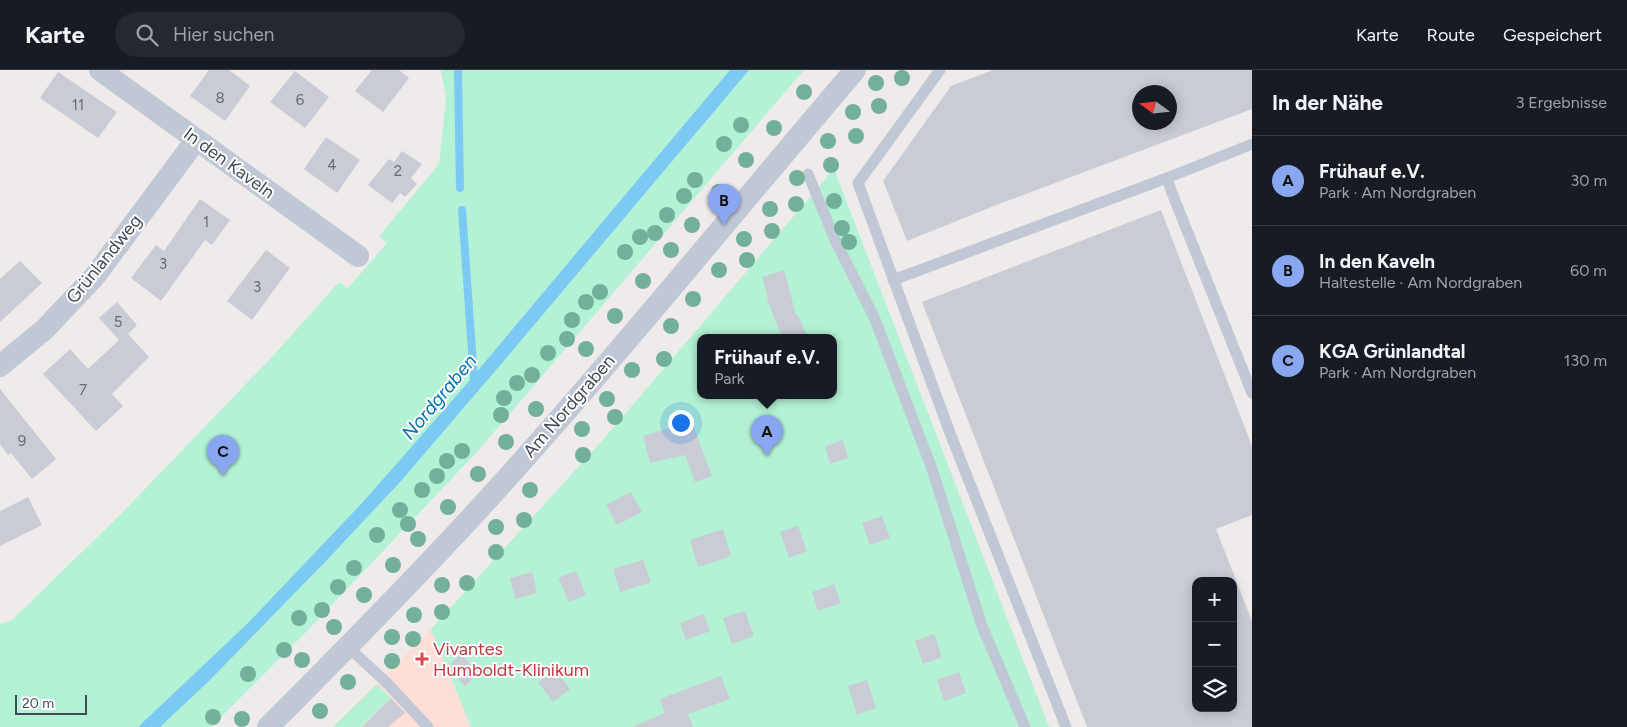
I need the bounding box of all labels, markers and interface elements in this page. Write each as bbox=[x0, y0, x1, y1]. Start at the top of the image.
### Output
search box bbox=[115, 12, 465, 57]
text: Karte bbox=[25, 20, 85, 49]
icon: search bbox=[133, 21, 161, 49]
text: Hier suchen bbox=[173, 23, 274, 46]
text: Karte bbox=[1356, 24, 1399, 46]
text: Route bbox=[1427, 24, 1475, 46]
text: Gespeichert bbox=[1503, 24, 1602, 46]
north arrow bbox=[1132, 85, 1177, 130]
house number: 8 bbox=[215, 89, 225, 107]
text: In der Nähe bbox=[1272, 90, 1383, 115]
house number: 6 bbox=[296, 91, 305, 109]
text: 3 Ergebnisse bbox=[1516, 93, 1607, 112]
house number: 11 bbox=[72, 96, 84, 114]
street label: In den Kaveln bbox=[179, 123, 279, 203]
house number: 4 bbox=[327, 156, 337, 174]
text: Frühauf e.V. bbox=[1319, 160, 1425, 183]
house number: 2 bbox=[394, 162, 402, 180]
text: A bbox=[1282, 171, 1294, 190]
text: 30 m bbox=[1570, 171, 1607, 190]
text: Park · Am Nordgraben bbox=[1319, 183, 1476, 202]
pin: B bbox=[708, 184, 740, 225]
street label: Grünlandweg bbox=[62, 210, 146, 308]
house number: 1 bbox=[203, 213, 209, 231]
text: In den Kaveln bbox=[1319, 250, 1435, 273]
house number: 3 bbox=[159, 255, 167, 273]
text: B bbox=[1283, 261, 1293, 280]
text: 60 m bbox=[1570, 261, 1607, 280]
text: Haltestelle · Am Nordgraben bbox=[1319, 273, 1522, 292]
house number: 3 bbox=[253, 278, 261, 296]
house number: 5 bbox=[114, 313, 122, 331]
popup bbox=[697, 334, 837, 399]
text: KGA Grünlandtal bbox=[1319, 340, 1465, 363]
text: Frühauf e.V. bbox=[714, 346, 820, 369]
water label: Nordgraben bbox=[397, 349, 482, 444]
street label: Am Nordgraben bbox=[518, 350, 620, 462]
text: C bbox=[1282, 351, 1294, 370]
text: 130 m bbox=[1564, 351, 1607, 370]
text: Park · Am Nordgraben bbox=[1319, 363, 1476, 382]
text: Park bbox=[714, 369, 745, 388]
house number: 7 bbox=[79, 381, 87, 399]
your location bbox=[668, 410, 694, 436]
pin: A bbox=[751, 415, 783, 456]
house number: 9 bbox=[18, 432, 26, 450]
pin: C bbox=[207, 435, 239, 476]
map controls bbox=[1192, 577, 1237, 712]
button: + bbox=[1192, 577, 1237, 622]
button: − bbox=[1192, 622, 1237, 667]
place label: Vivantes Humboldt-Klinikum bbox=[433, 638, 589, 681]
marker: Vivantes Humboldt-Klinikum bbox=[415, 652, 429, 666]
button: layers bbox=[1192, 667, 1237, 712]
scale bar bbox=[15, 692, 88, 715]
text: 20 m bbox=[22, 695, 54, 712]

